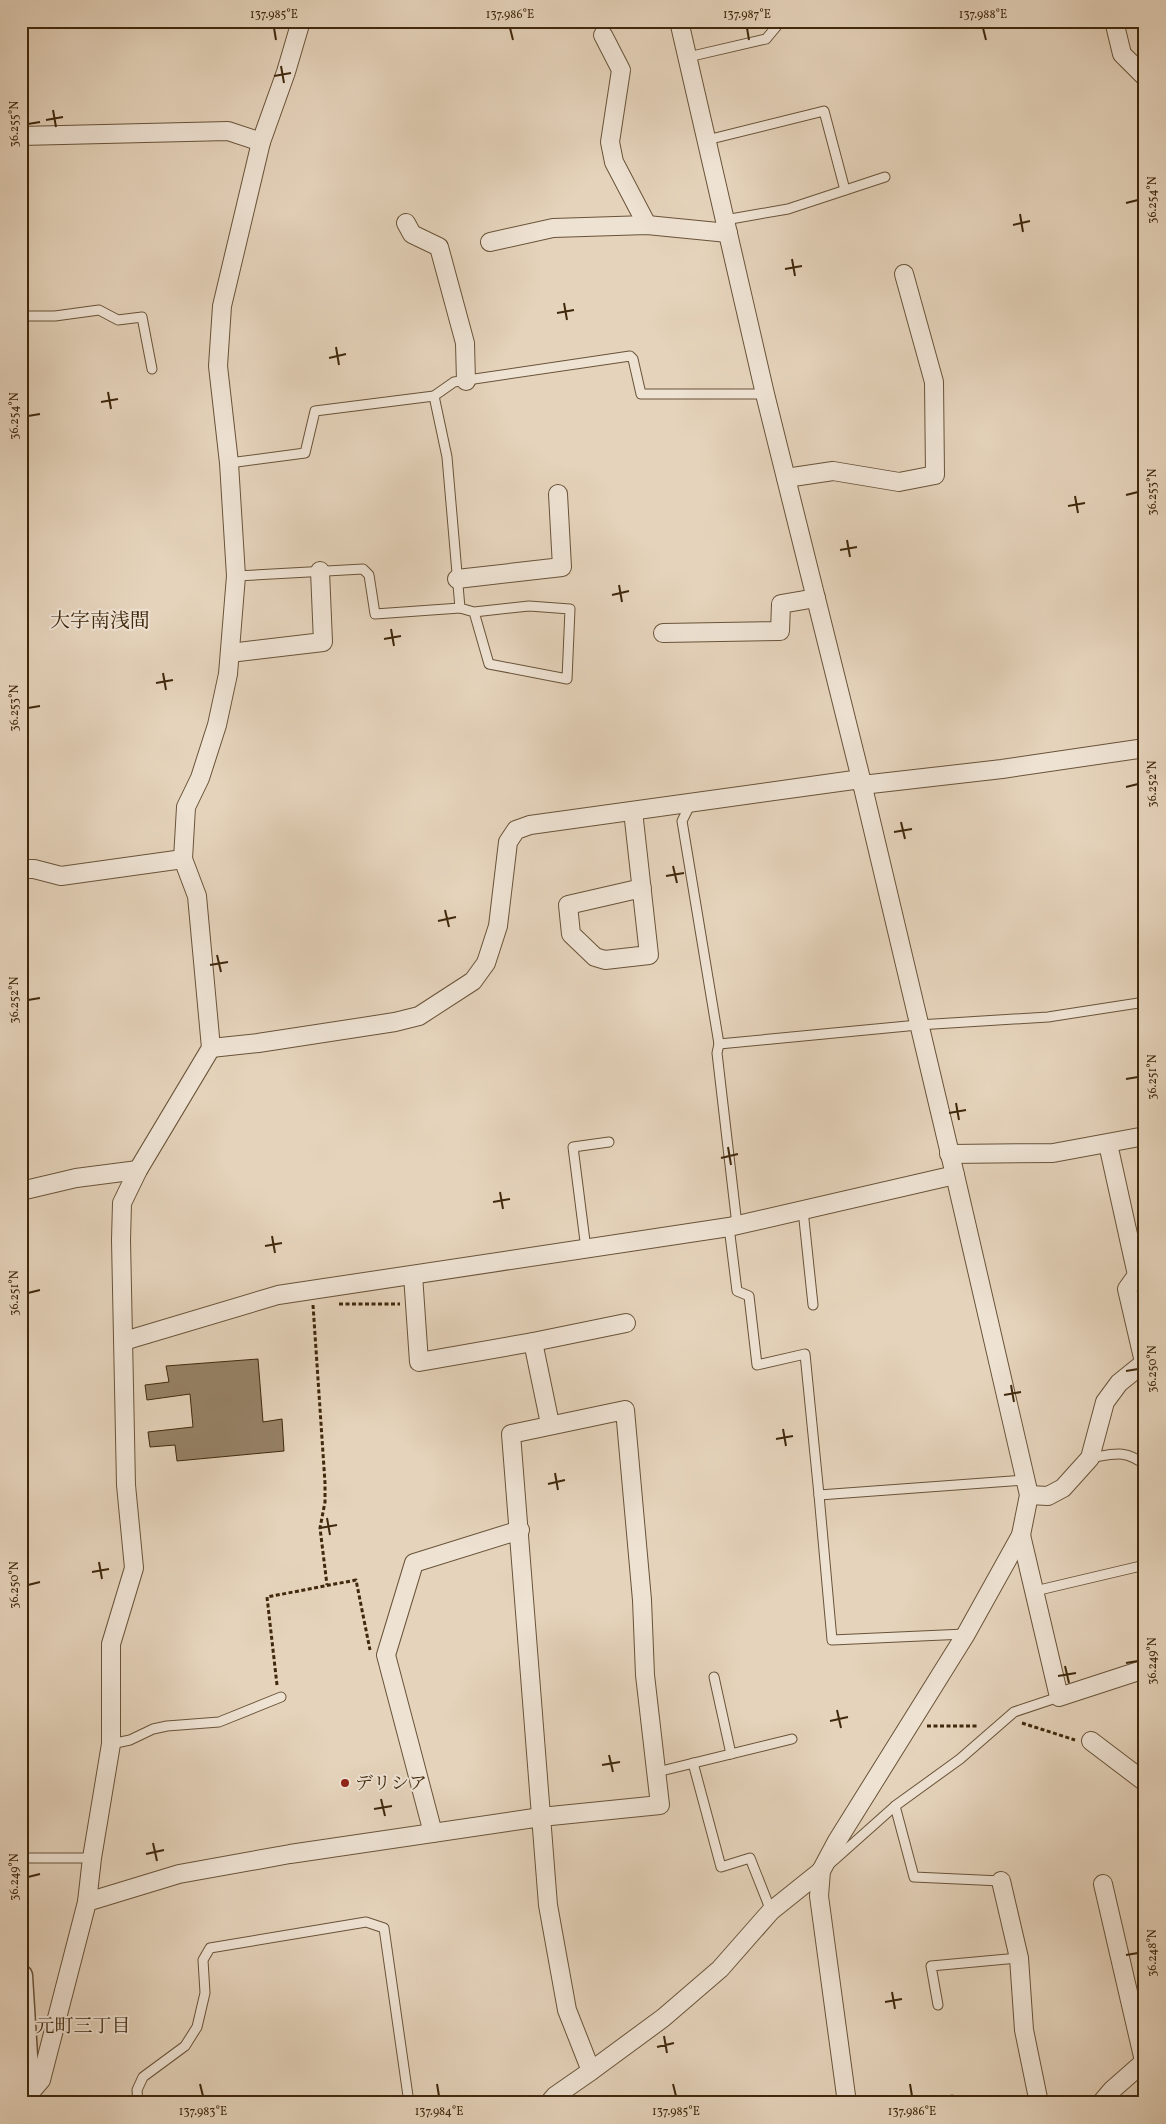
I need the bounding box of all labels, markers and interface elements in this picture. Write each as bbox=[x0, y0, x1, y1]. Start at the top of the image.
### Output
text: 137.985°E bbox=[250, 7, 298, 23]
text: 137.986°E bbox=[486, 7, 534, 23]
text: 137.987°E bbox=[723, 7, 771, 23]
text: 137.988°E bbox=[959, 7, 1007, 23]
text: 36.255°N bbox=[7, 101, 23, 147]
text: 36.254°N bbox=[1145, 176, 1161, 224]
text: 36.254°N bbox=[7, 392, 23, 440]
text: 36.253°N bbox=[1145, 468, 1161, 515]
district label: 大字南浅間 bbox=[50, 608, 150, 636]
text: 36.253°N bbox=[7, 684, 23, 731]
text: 36.252°N bbox=[1145, 760, 1161, 807]
text: 36.252°N bbox=[7, 976, 23, 1023]
text: 36.251°N bbox=[1145, 1054, 1161, 1100]
text: 36.251°N bbox=[7, 1270, 23, 1316]
text: 36.250°N bbox=[1145, 1345, 1161, 1393]
text: 36.250°N bbox=[7, 1561, 23, 1609]
text: 36.249°N bbox=[1145, 1637, 1161, 1685]
place label: デリシア bbox=[355, 1772, 427, 1797]
marker: デリシア bbox=[339, 1777, 351, 1789]
text: 36.249°N bbox=[7, 1853, 23, 1901]
text: 36.248°N bbox=[1145, 1929, 1161, 1977]
district label: 元町三丁目 bbox=[35, 2014, 131, 2040]
text: 137.983°E bbox=[179, 2104, 227, 2120]
text: 137.984°E bbox=[415, 2104, 463, 2120]
text: 137.985°E bbox=[652, 2104, 700, 2120]
text: 137.986°E bbox=[888, 2104, 936, 2120]

